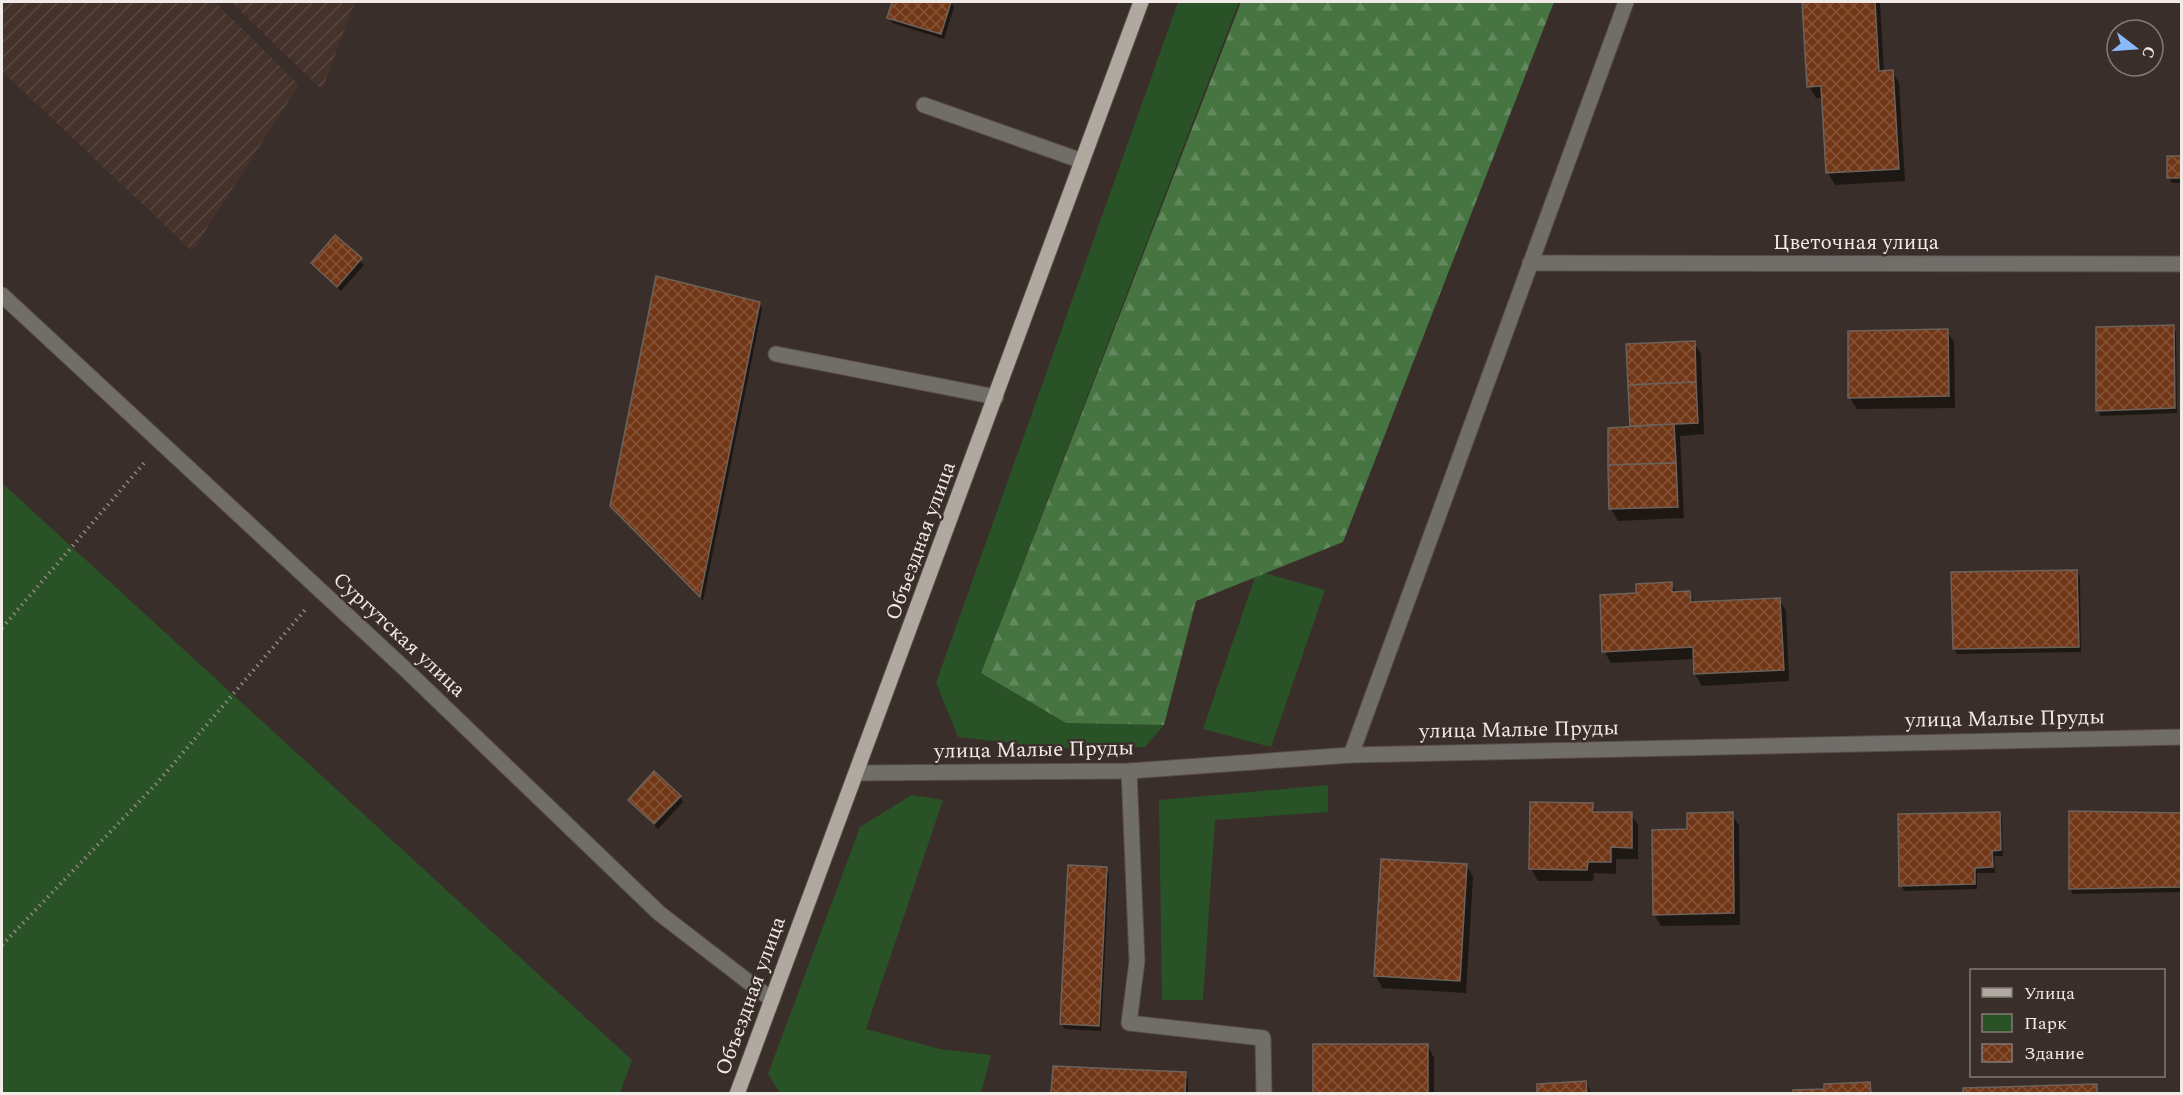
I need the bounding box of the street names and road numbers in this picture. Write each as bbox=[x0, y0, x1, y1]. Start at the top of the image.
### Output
street label: Цветочная улица bbox=[1773, 227, 1940, 259]
street label: Объездная улица bbox=[877, 456, 965, 625]
street label: Сургутская улица bbox=[325, 565, 473, 706]
street label: улица Малые Пруды bbox=[1904, 701, 2105, 737]
street label: улица Малые Пруды bbox=[1418, 712, 1619, 748]
street label: улица Малые Пруды bbox=[933, 732, 1134, 768]
street label: Объездная улица bbox=[707, 911, 795, 1080]

